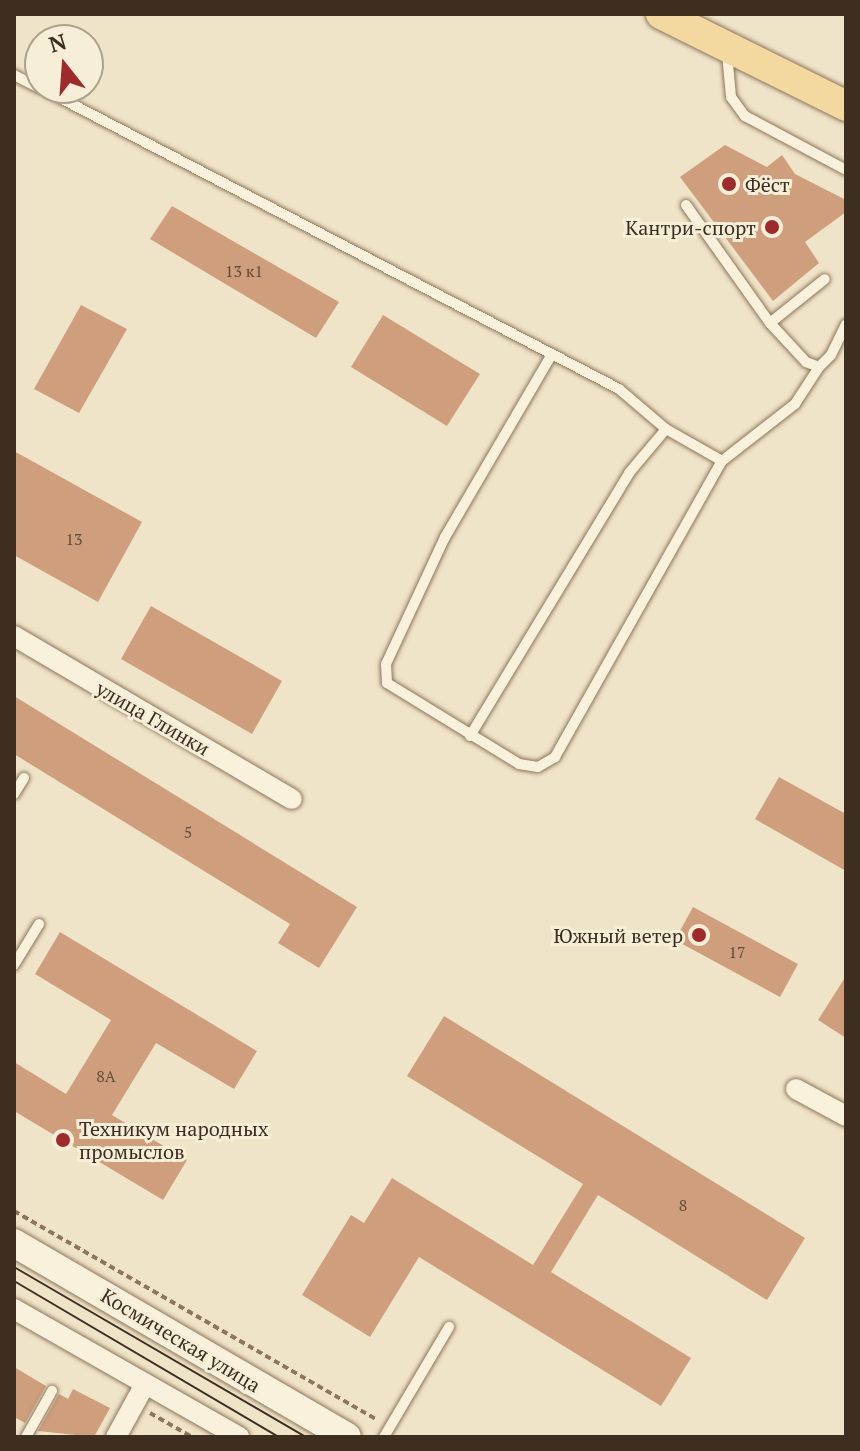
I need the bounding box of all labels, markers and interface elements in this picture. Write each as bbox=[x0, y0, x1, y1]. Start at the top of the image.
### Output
north arrow bbox=[24, 24, 104, 104]
text: N bbox=[45, 26, 70, 59]
place label: Фёст bbox=[745, 172, 790, 196]
marker: Фёст bbox=[720, 175, 738, 193]
place label: Кантри-спорт bbox=[625, 215, 756, 239]
marker: Кантри-спорт bbox=[763, 218, 781, 236]
house number: 13 к1 bbox=[225, 261, 263, 281]
house number: 13 bbox=[65, 529, 83, 549]
street label: улица Глинки bbox=[92, 676, 214, 760]
house number: 5 bbox=[184, 822, 192, 842]
place label: Южный ветер bbox=[553, 923, 683, 947]
marker: Южный ветер bbox=[690, 926, 708, 944]
house number: 17 bbox=[728, 942, 746, 962]
house number: 8А bbox=[96, 1066, 116, 1086]
place label: Техникум народных промыслов bbox=[79, 1116, 268, 1163]
marker: Техникум народных промыслов bbox=[54, 1131, 72, 1149]
house number: 8 bbox=[679, 1195, 687, 1215]
street label: Космическая улица bbox=[97, 1283, 265, 1397]

